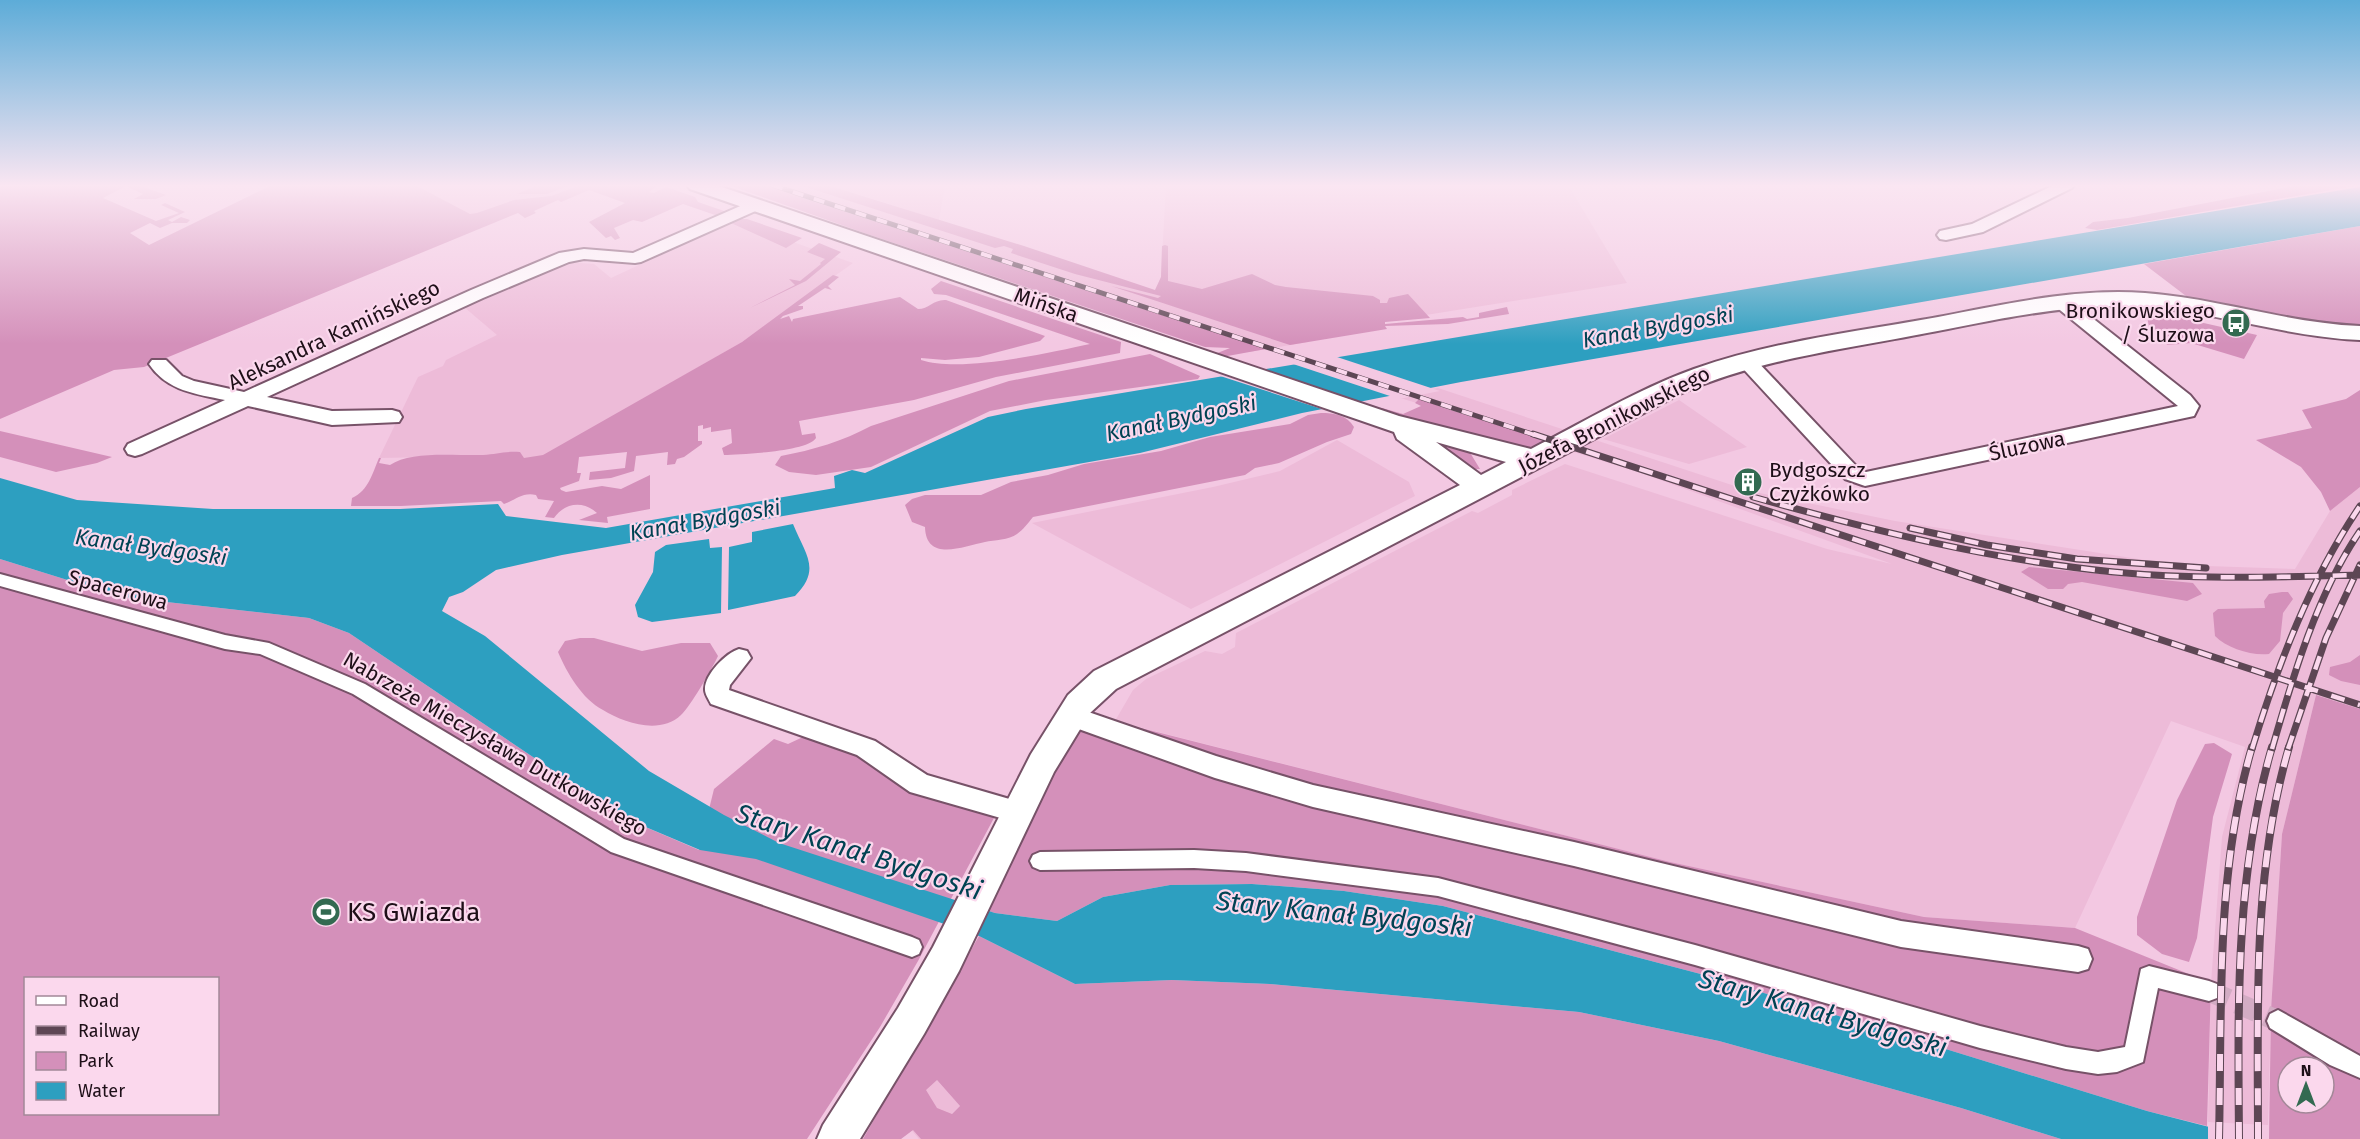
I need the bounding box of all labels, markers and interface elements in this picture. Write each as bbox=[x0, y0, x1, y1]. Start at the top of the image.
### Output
street label: Aleksandra Kamińskiego bbox=[224, 274, 444, 396]
street label: Mińska bbox=[1010, 282, 1082, 328]
place label: Bronikowskiego / Śluzowa bbox=[2066, 298, 2215, 348]
water label: Kanał Bydgoski bbox=[1580, 300, 1736, 354]
bus stop icon: Bronikowskiego / Śluzowa bbox=[2220, 307, 2252, 339]
street label: Józefa Bronikowskiego bbox=[1514, 360, 1714, 480]
water label: Kanał Bydgoski bbox=[1103, 389, 1259, 447]
street label: Śluzowa bbox=[1986, 425, 2068, 467]
place label: Bydgoszcz Czyżkówko bbox=[1769, 457, 1870, 507]
building icon: Bydgoszcz Czyżkówko bbox=[1732, 466, 1764, 498]
water label: Kanał Bydgoski bbox=[627, 493, 783, 547]
water label: Kanał Bydgoski bbox=[73, 523, 229, 571]
street label: Spacerowa bbox=[65, 564, 171, 616]
street label: Nabrzeże Mieczysława Dutkowskiego bbox=[338, 646, 652, 842]
water label: Stary Kanał Bydgoski bbox=[731, 797, 987, 907]
water label: Stary Kanał Bydgoski bbox=[1213, 885, 1474, 943]
sports icon: KS Gwiazda bbox=[310, 896, 342, 928]
place label: KS Gwiazda bbox=[347, 897, 481, 928]
water label: Stary Kanał Bydgoski bbox=[1694, 962, 1951, 1064]
legend bbox=[24, 977, 219, 1115]
text: Road bbox=[78, 990, 120, 1012]
text: Railway bbox=[78, 1020, 140, 1042]
text: Park bbox=[78, 1050, 114, 1072]
north arrow bbox=[2276, 1055, 2336, 1115]
text: N bbox=[2301, 1061, 2311, 1080]
text: Water bbox=[78, 1080, 125, 1102]

